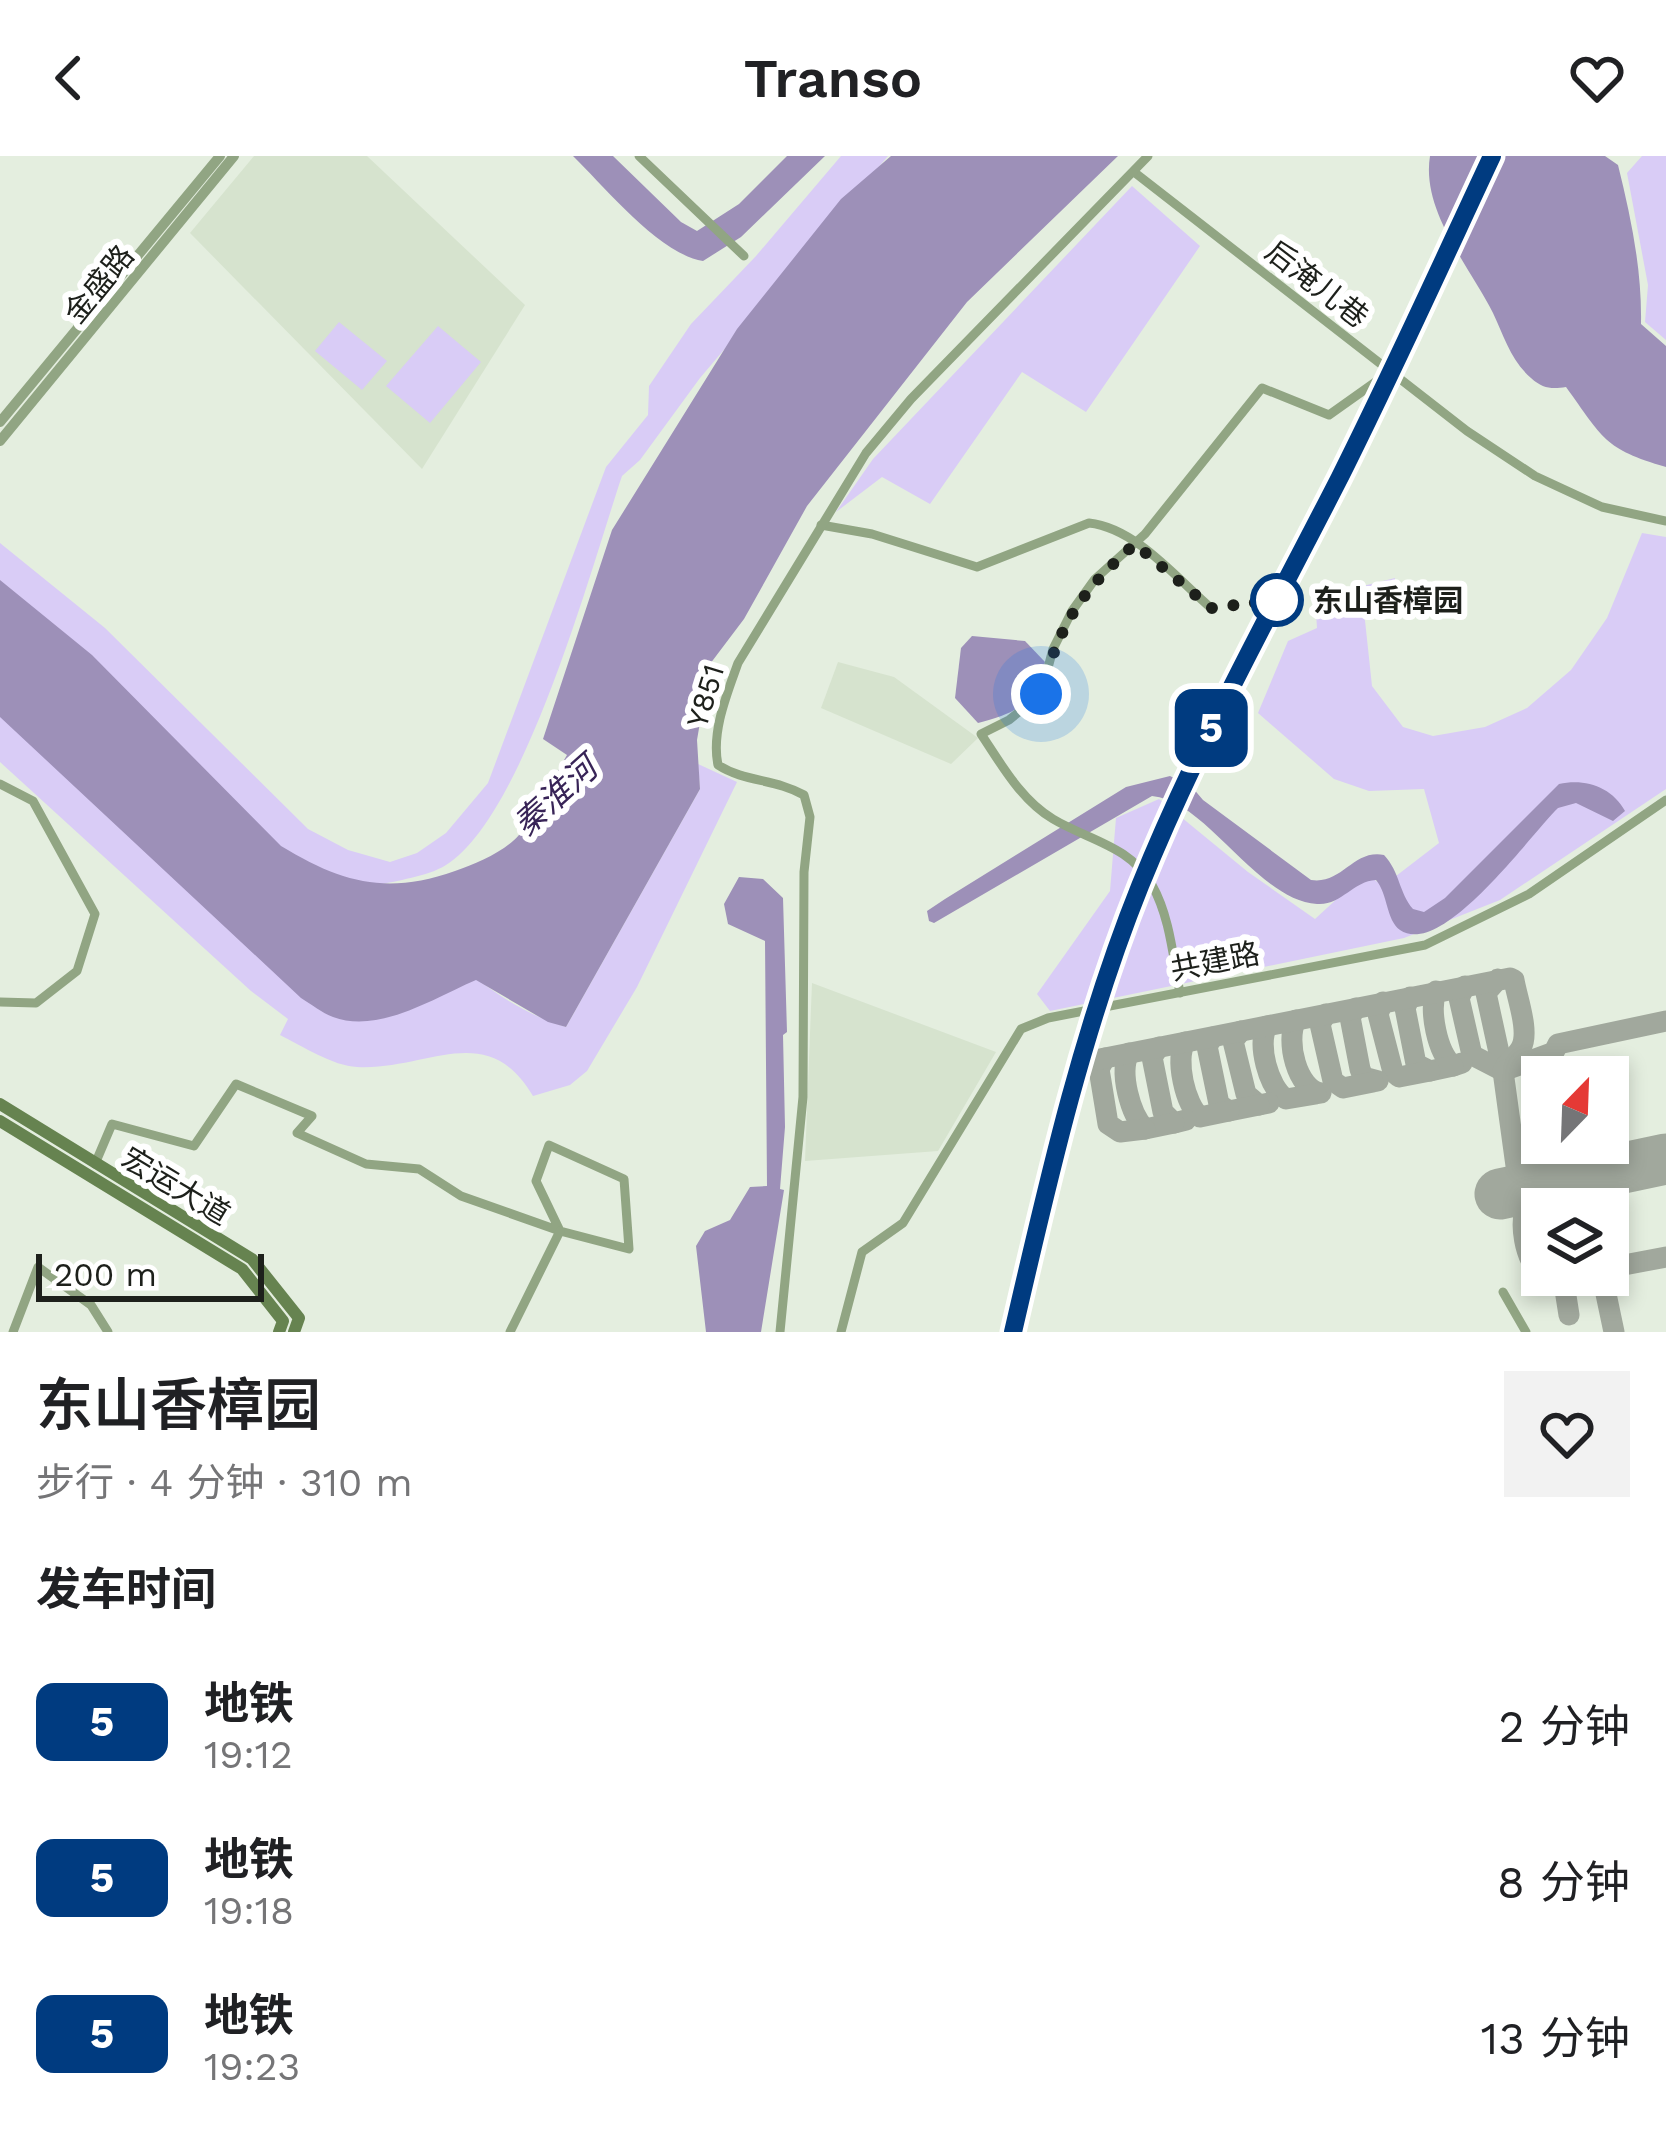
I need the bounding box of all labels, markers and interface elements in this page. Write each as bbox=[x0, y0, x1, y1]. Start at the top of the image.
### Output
icon: back bbox=[36, 45, 102, 111]
icon: heart bbox=[1564, 45, 1630, 111]
text: Transo bbox=[744, 47, 922, 110]
street label: 后淹儿巷 bbox=[1259, 233, 1375, 335]
street label: 金盛路 bbox=[57, 238, 141, 330]
marker: 东山香樟园 bbox=[1252, 575, 1302, 625]
place label: 东山香樟园 bbox=[1313, 583, 1463, 618]
street label: Y851 bbox=[679, 660, 731, 732]
your location bbox=[1011, 664, 1071, 724]
line badge: 5 bbox=[1172, 689, 1250, 767]
text: 5 bbox=[1199, 703, 1223, 752]
water label: 秦淮河 bbox=[505, 744, 609, 844]
street label: 共建路 bbox=[1167, 935, 1263, 987]
north arrow bbox=[1521, 1056, 1629, 1164]
map controls bbox=[1521, 1056, 1629, 1296]
street label: 宏运大道 bbox=[116, 1140, 236, 1232]
button: layers bbox=[1521, 1188, 1629, 1296]
scale bar bbox=[36, 1248, 264, 1301]
text: 200 m bbox=[54, 1255, 157, 1294]
button: heart bbox=[1504, 1371, 1630, 1497]
text: 东山香樟园 bbox=[36, 1372, 321, 1439]
text: 步行 · 4 分钟 · 310 m bbox=[36, 1460, 413, 1505]
text: 发车时间 bbox=[36, 1563, 216, 1616]
text: 地铁 bbox=[204, 1677, 294, 1730]
text: 5 bbox=[90, 1697, 114, 1746]
text: 2 分钟 bbox=[1498, 1700, 1630, 1753]
text: 19:12 bbox=[204, 1732, 293, 1777]
text: 地铁 bbox=[204, 1833, 294, 1886]
text: 5 bbox=[90, 1853, 114, 1902]
text: 8 分钟 bbox=[1497, 1856, 1630, 1909]
text: 19:18 bbox=[204, 1888, 294, 1933]
text: 地铁 bbox=[204, 1989, 294, 2042]
text: 5 bbox=[90, 2009, 114, 2058]
text: 13 分钟 bbox=[1481, 2012, 1630, 2065]
text: 19:23 bbox=[204, 2044, 300, 2089]

